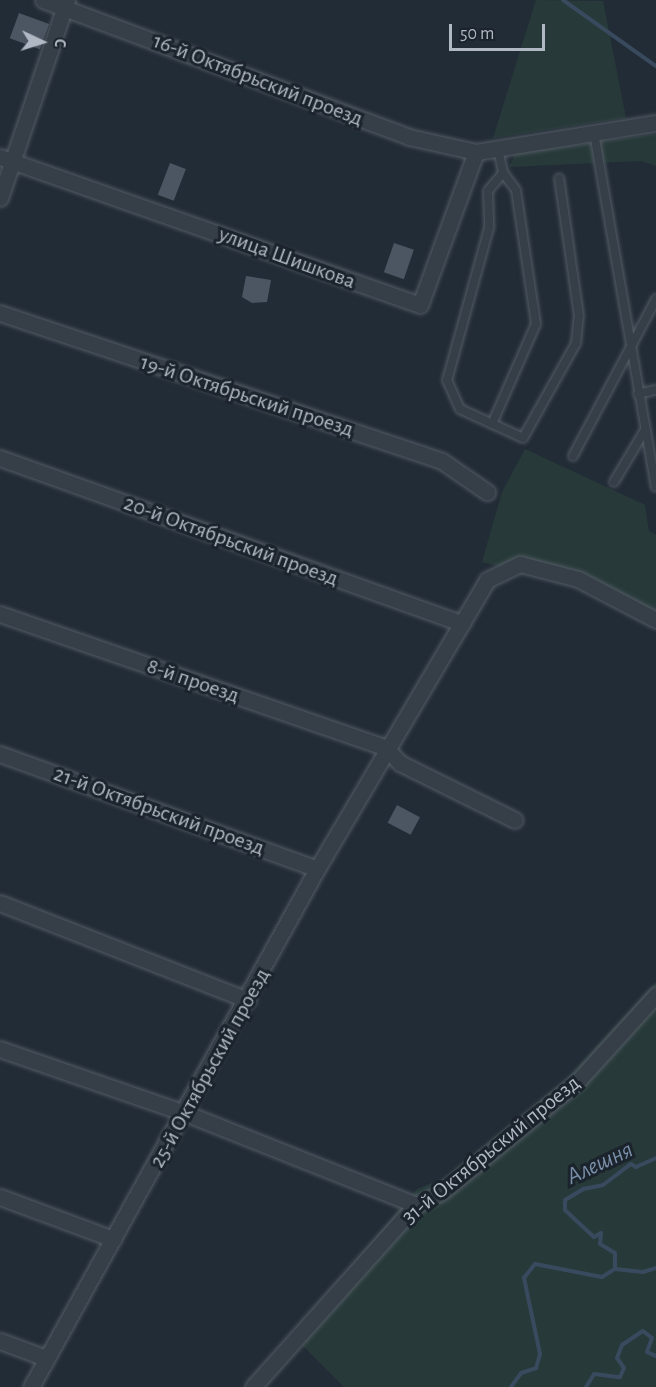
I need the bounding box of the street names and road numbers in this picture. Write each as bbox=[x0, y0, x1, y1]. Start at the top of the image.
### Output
street label: 16-й Октябрьский проезд bbox=[149, 28, 367, 132]
street label: улица Шишкова bbox=[215, 221, 359, 295]
street label: 19-й Октябрьский проезд bbox=[137, 349, 357, 443]
street label: 20-й Октябрьский проезд bbox=[120, 490, 342, 592]
street label: 8-й проезд bbox=[143, 653, 243, 709]
street label: 21-й Октябрьский проезд bbox=[50, 761, 268, 861]
street label: 25-й Октябрьский проезд bbox=[144, 964, 276, 1172]
street label: 31-й Октябрьский проезд bbox=[397, 1070, 585, 1230]

